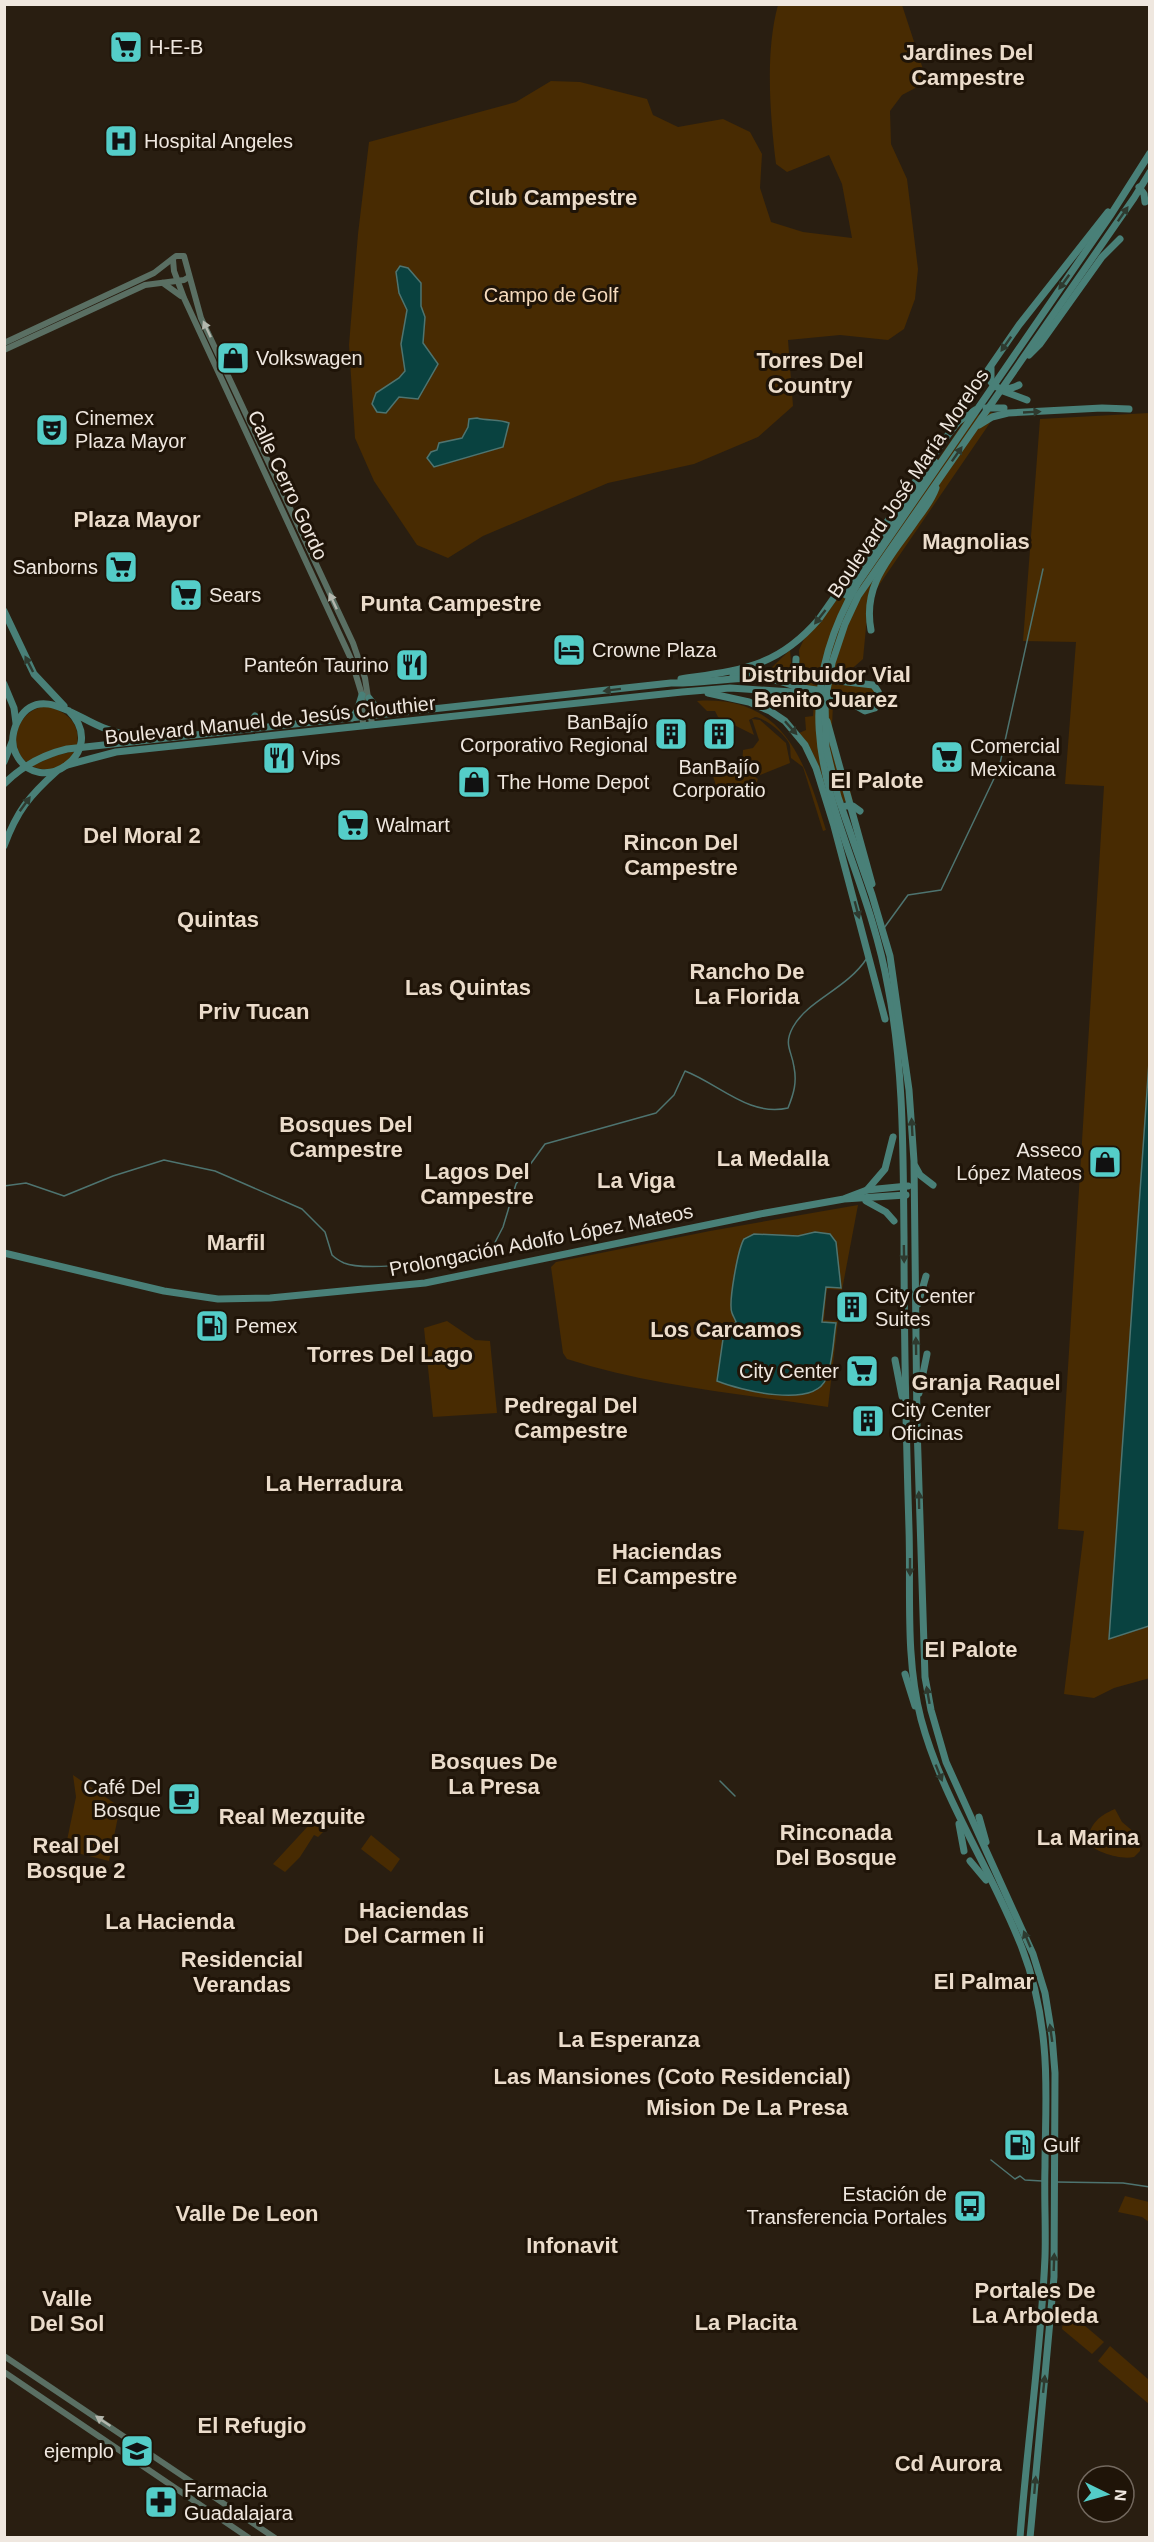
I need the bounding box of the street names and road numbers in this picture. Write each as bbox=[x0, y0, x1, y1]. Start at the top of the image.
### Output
street label: Boulevard José María Morelos bbox=[823, 364, 993, 602]
street label: Calle Cerro Gordo bbox=[244, 407, 332, 563]
street label: Boulevard Manuel de Jesús Clouthier bbox=[104, 692, 437, 748]
street label: Prolongación Adolfo López Mateos bbox=[387, 1200, 695, 1280]

